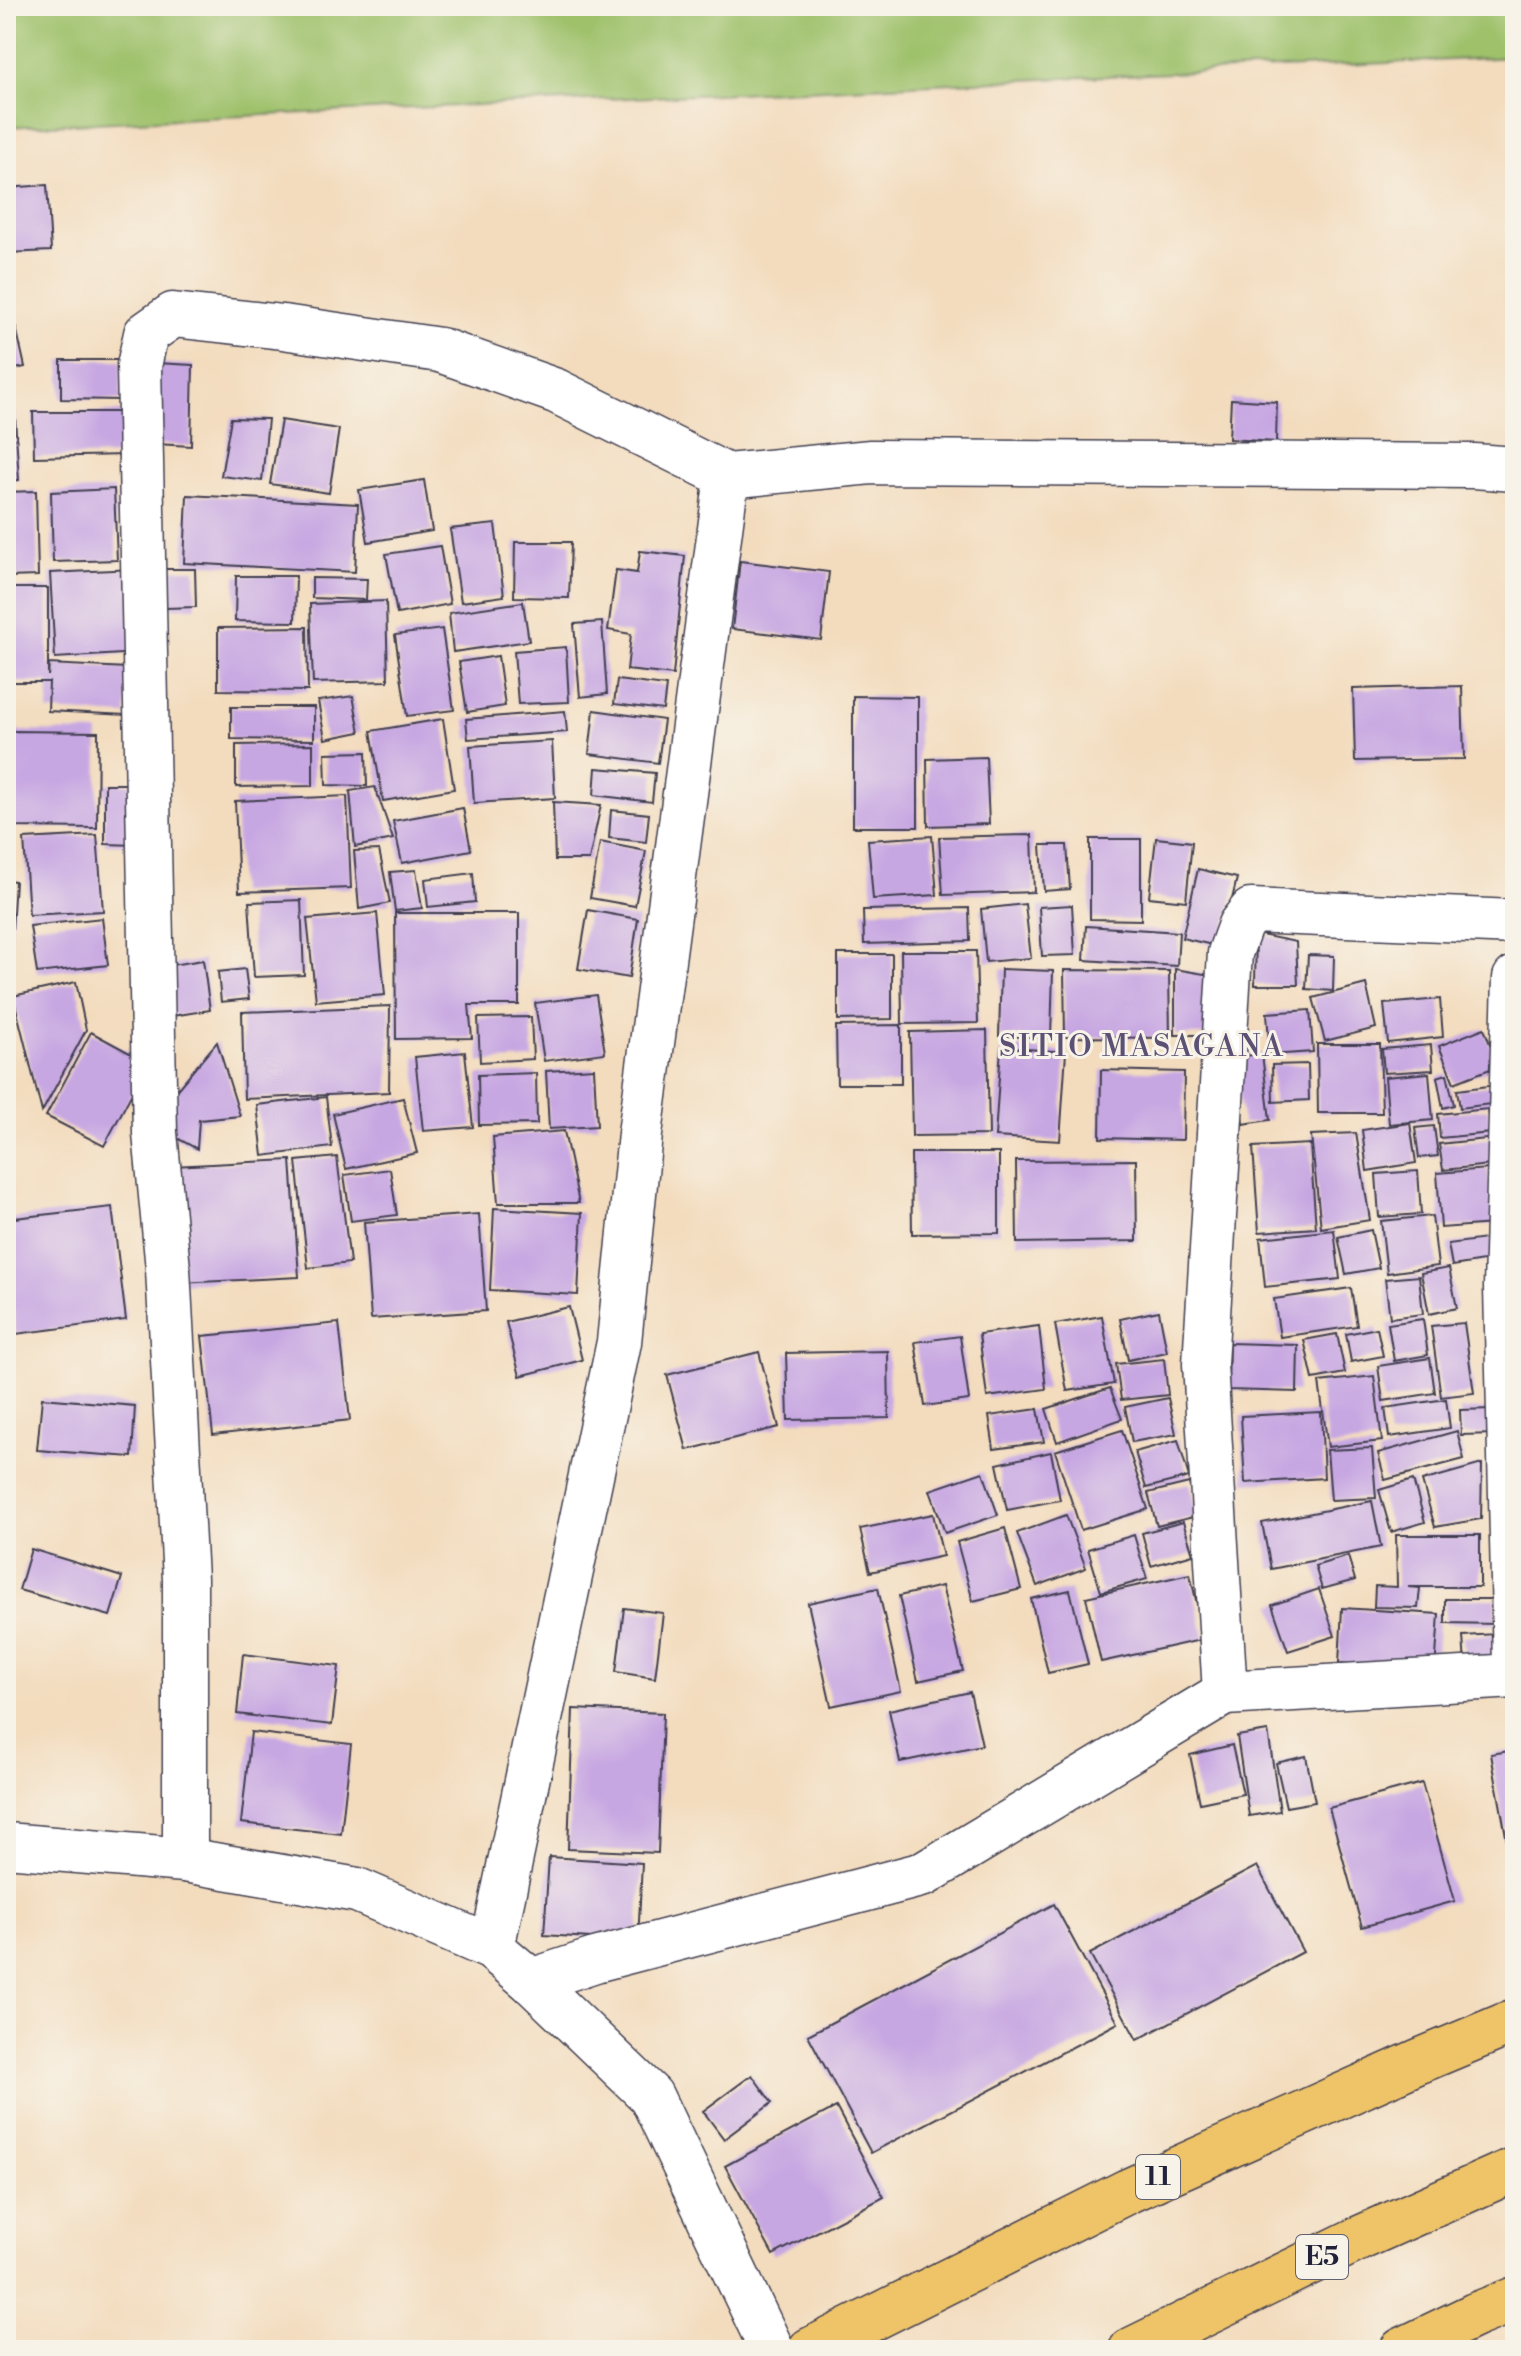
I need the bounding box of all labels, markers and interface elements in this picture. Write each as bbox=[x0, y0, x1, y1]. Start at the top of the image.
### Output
district label: SITIO MASAGANA bbox=[999, 1028, 1285, 1066]
road number: 11 bbox=[1136, 2155, 1180, 2199]
road number: E5 bbox=[1296, 2235, 1348, 2279]

